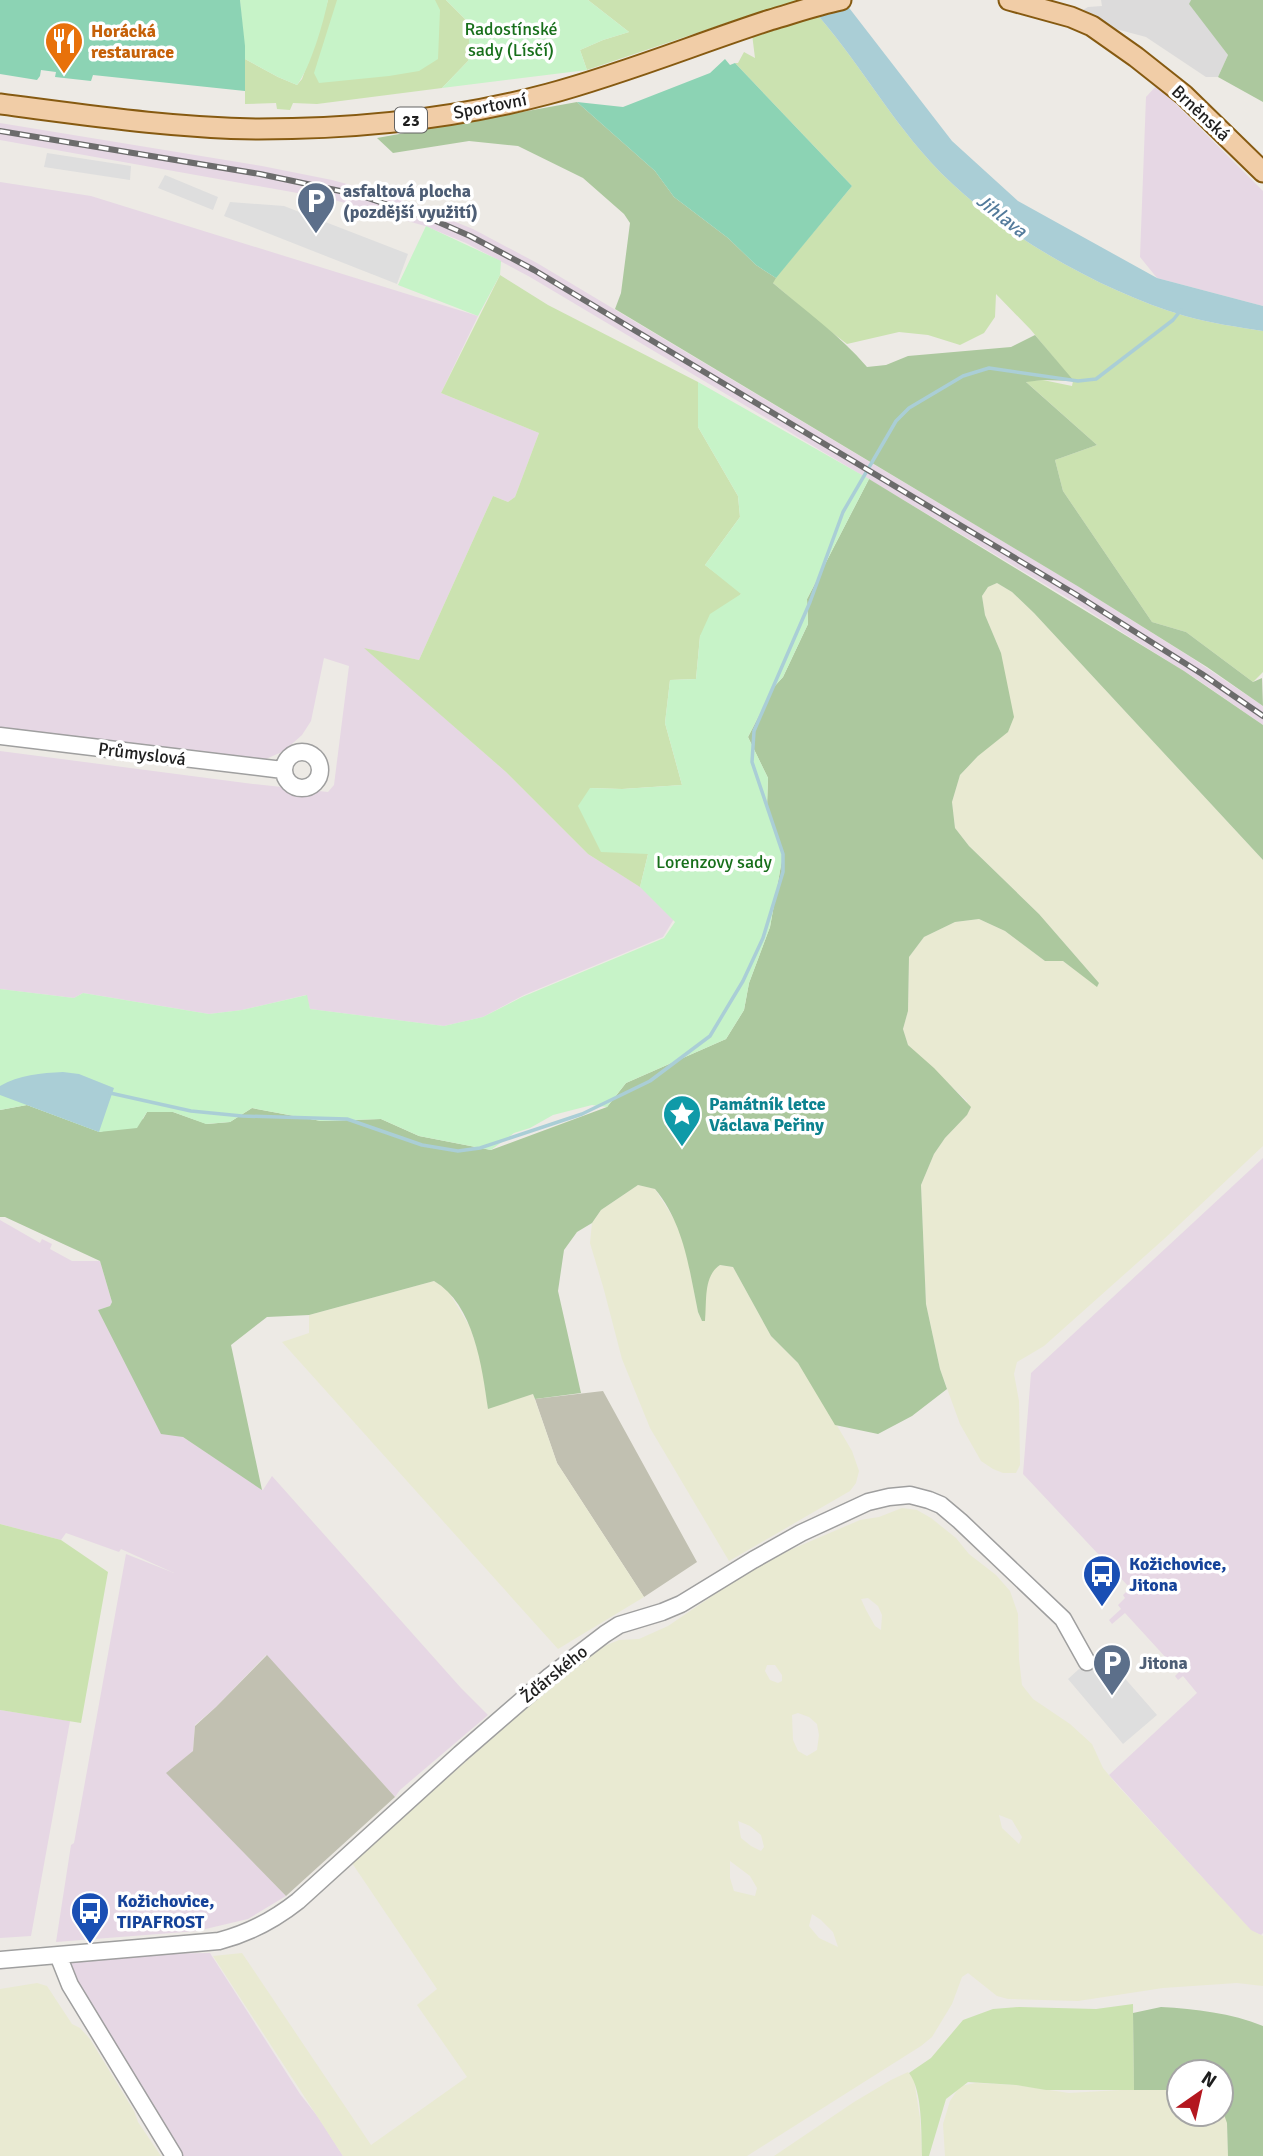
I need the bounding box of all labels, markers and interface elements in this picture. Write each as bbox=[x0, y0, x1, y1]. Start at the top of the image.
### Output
park label: Radostínské sady (Lísčí) bbox=[464, 18, 558, 61]
restaurant icon: Horácká restaurace bbox=[43, 20, 85, 75]
place label: Horácká restaurace bbox=[91, 20, 174, 63]
street label: Brněnská bbox=[1167, 80, 1235, 146]
street label: Sportovní bbox=[452, 88, 529, 124]
road number: 23 bbox=[395, 108, 427, 132]
parking icon: asfaltová plocha (pozdější využití) bbox=[295, 180, 337, 235]
place label: asfaltová plocha (pozdější využití) bbox=[343, 180, 478, 223]
water label: Jihlava bbox=[971, 189, 1032, 244]
street label: Průmyslová bbox=[97, 738, 187, 770]
park label: Lorenzovy sady bbox=[656, 851, 772, 873]
place icon: Památník letce Václava Peřiny bbox=[661, 1093, 703, 1148]
place label: Památník letce Václava Peřiny bbox=[709, 1093, 826, 1136]
bus stop icon: Kožichovice, Jitona bbox=[1081, 1553, 1123, 1608]
place label: Kožichovice, Jitona bbox=[1129, 1553, 1227, 1596]
street label: Žďárského bbox=[516, 1640, 592, 1708]
parking icon: Jitona bbox=[1091, 1642, 1133, 1697]
place label: Jitona bbox=[1139, 1652, 1188, 1674]
bus stop icon: Kožichovice, TIPAFROST bbox=[69, 1890, 111, 1945]
place label: Kožichovice, TIPAFROST bbox=[117, 1890, 215, 1933]
north arrow bbox=[1165, 2058, 1235, 2128]
text: N bbox=[1197, 2066, 1221, 2093]

